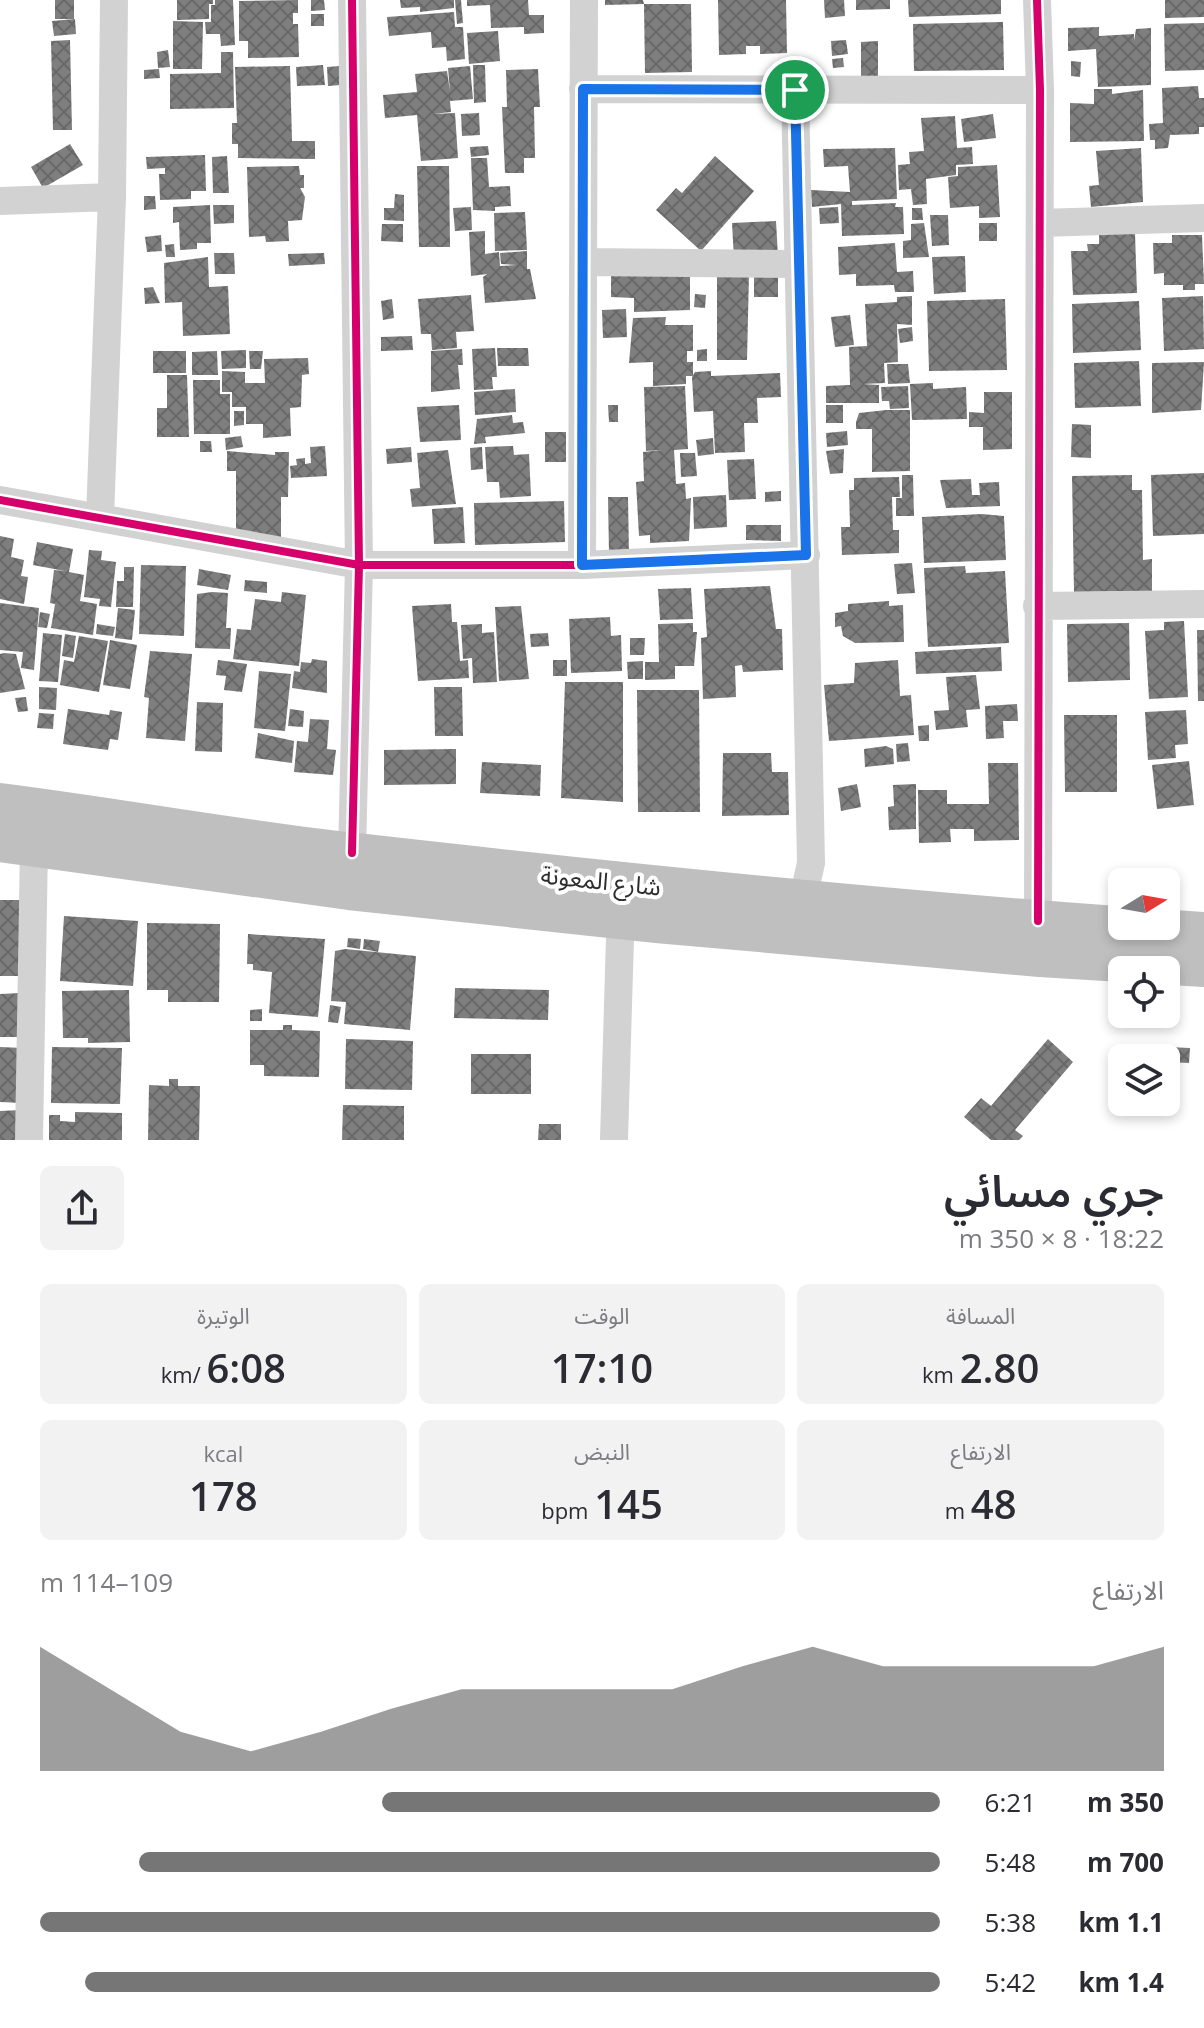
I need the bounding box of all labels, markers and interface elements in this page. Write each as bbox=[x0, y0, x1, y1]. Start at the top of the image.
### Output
pin bbox=[761, 56, 829, 124]
icon: arrive bbox=[773, 68, 817, 112]
street label: شارع المعونة bbox=[539, 857, 663, 905]
north arrow bbox=[1108, 868, 1180, 940]
map controls bbox=[1108, 868, 1180, 1116]
button: locate bbox=[1108, 956, 1180, 1028]
button: layers bbox=[1108, 1044, 1180, 1116]
text: جري مسائي bbox=[944, 1160, 1164, 1220]
button: share bbox=[40, 1166, 124, 1250]
text: 18:22 · 8 × 350 m bbox=[959, 1220, 1164, 1256]
text: الوتيرة bbox=[197, 1300, 250, 1330]
text: الوقت bbox=[574, 1300, 630, 1330]
text: المسافة bbox=[946, 1300, 1015, 1330]
text: 6:08 bbox=[206, 1340, 286, 1395]
text: 17:10 bbox=[551, 1340, 653, 1395]
text: 2.80 bbox=[960, 1340, 1039, 1395]
text: /km bbox=[161, 1359, 206, 1389]
text: km bbox=[922, 1359, 960, 1389]
text: النبض bbox=[574, 1436, 630, 1466]
text: الارتفاع bbox=[950, 1436, 1011, 1466]
text: kcal bbox=[203, 1438, 243, 1468]
text: 178 bbox=[189, 1468, 258, 1523]
text: 145 bbox=[594, 1476, 663, 1531]
text: 48 bbox=[971, 1476, 1017, 1531]
text: bpm bbox=[541, 1495, 594, 1525]
text: m bbox=[945, 1495, 971, 1525]
text: 109–114 m bbox=[40, 1564, 173, 1600]
text: الارتفاع bbox=[1093, 1572, 1164, 1608]
text: 6:21 bbox=[985, 1784, 1036, 1820]
text: 350 m bbox=[1087, 1784, 1164, 1820]
text: 5:48 bbox=[985, 1844, 1036, 1880]
text: 700 m bbox=[1087, 1844, 1164, 1880]
text: 5:38 bbox=[985, 1904, 1036, 1940]
text: 1.1 km bbox=[1078, 1904, 1164, 1940]
text: 5:42 bbox=[985, 1964, 1036, 2000]
text: 1.4 km bbox=[1078, 1964, 1164, 2000]

